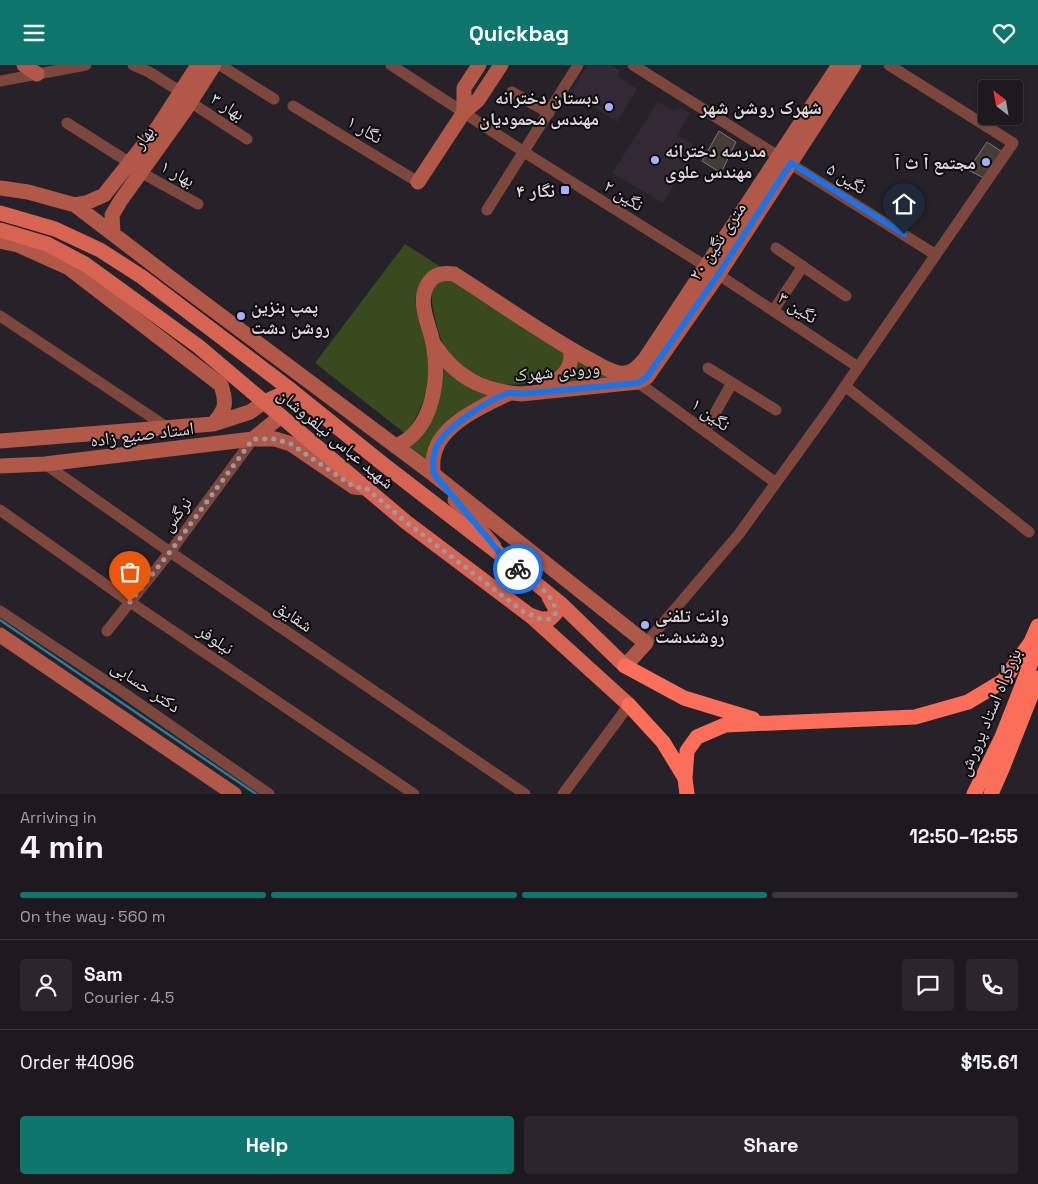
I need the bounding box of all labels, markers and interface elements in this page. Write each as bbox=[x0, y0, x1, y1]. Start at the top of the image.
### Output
icon: menu bbox=[20, 19, 48, 47]
text: Quickbag bbox=[469, 19, 569, 47]
icon: heart bbox=[990, 19, 1018, 47]
north arrow bbox=[978, 80, 1022, 125]
map controls bbox=[978, 80, 1023, 125]
place label: دبستان دخترانه مهندس محمودیان bbox=[479, 86, 599, 130]
street label: بهار ۳ bbox=[207, 87, 249, 125]
district label: شهرک روشن شهر bbox=[699, 95, 822, 120]
marker: دبستان دخترانه مهندس محمودیان bbox=[603, 101, 615, 113]
street label: نگار ۱ bbox=[343, 110, 387, 149]
street label: بهار bbox=[126, 121, 159, 154]
place label: مدرسه دخترانه مهندس علوی bbox=[665, 139, 766, 183]
place label: مجتمع آ ث آ bbox=[894, 151, 976, 175]
street label: بهار ۱ bbox=[157, 154, 199, 192]
marker: مدرسه دخترانه مهندس علوی bbox=[649, 154, 661, 166]
marker: مجتمع آ ث آ bbox=[980, 156, 992, 168]
street label: نگین ۵ bbox=[823, 157, 871, 199]
street label: نگین ۲ bbox=[600, 174, 648, 216]
place label: نگار ۴ bbox=[516, 179, 555, 202]
pin bbox=[883, 183, 925, 234]
marker: نگار ۴ bbox=[559, 184, 571, 196]
icon: home bbox=[890, 190, 918, 218]
street label: ۲۰ متری نگین bbox=[683, 198, 751, 284]
street label: نگین ۳ bbox=[774, 286, 822, 328]
place label: پمپ بنزین روشن دشت bbox=[251, 295, 330, 339]
marker: پمپ بنزین روشن دشت bbox=[235, 310, 247, 322]
street label: ورودی شهرک bbox=[513, 356, 601, 386]
street label: شهید عباس نیلفروشان bbox=[273, 382, 399, 494]
street label: نگین ۱ bbox=[687, 392, 735, 436]
street label: استاد صنیع زاده bbox=[89, 416, 195, 453]
street label: نرگس bbox=[155, 492, 197, 536]
courier bbox=[493, 544, 543, 594]
pin bbox=[109, 551, 151, 602]
icon: bike bbox=[504, 555, 532, 583]
icon: bag bbox=[116, 558, 144, 586]
street label: شقایق bbox=[271, 595, 317, 637]
place label: وانت تلفنی روشندشت bbox=[655, 604, 729, 648]
street label: نیلوفر bbox=[193, 618, 239, 659]
marker: وانت تلفنی روشندشت bbox=[639, 619, 651, 631]
street label: بزرگراه استاد پرورش bbox=[952, 645, 1026, 779]
street label: دکتر حسابی bbox=[107, 655, 185, 717]
text: Arriving in bbox=[20, 807, 97, 828]
text: 12:50–12:55 bbox=[909, 824, 1018, 849]
text: 4 min bbox=[20, 827, 104, 867]
text: On the way · 560 m bbox=[20, 906, 166, 927]
button: person bbox=[20, 959, 72, 1011]
button: chat bbox=[902, 959, 954, 1011]
button: phone bbox=[966, 959, 1018, 1011]
text: Sam bbox=[84, 962, 123, 987]
text: Courier · 4.5 bbox=[84, 987, 174, 1008]
text: Order #4096 bbox=[20, 1050, 134, 1075]
text: $15.61 bbox=[961, 1050, 1018, 1075]
button: Help bbox=[20, 1116, 514, 1174]
button: Share bbox=[524, 1116, 1018, 1174]

